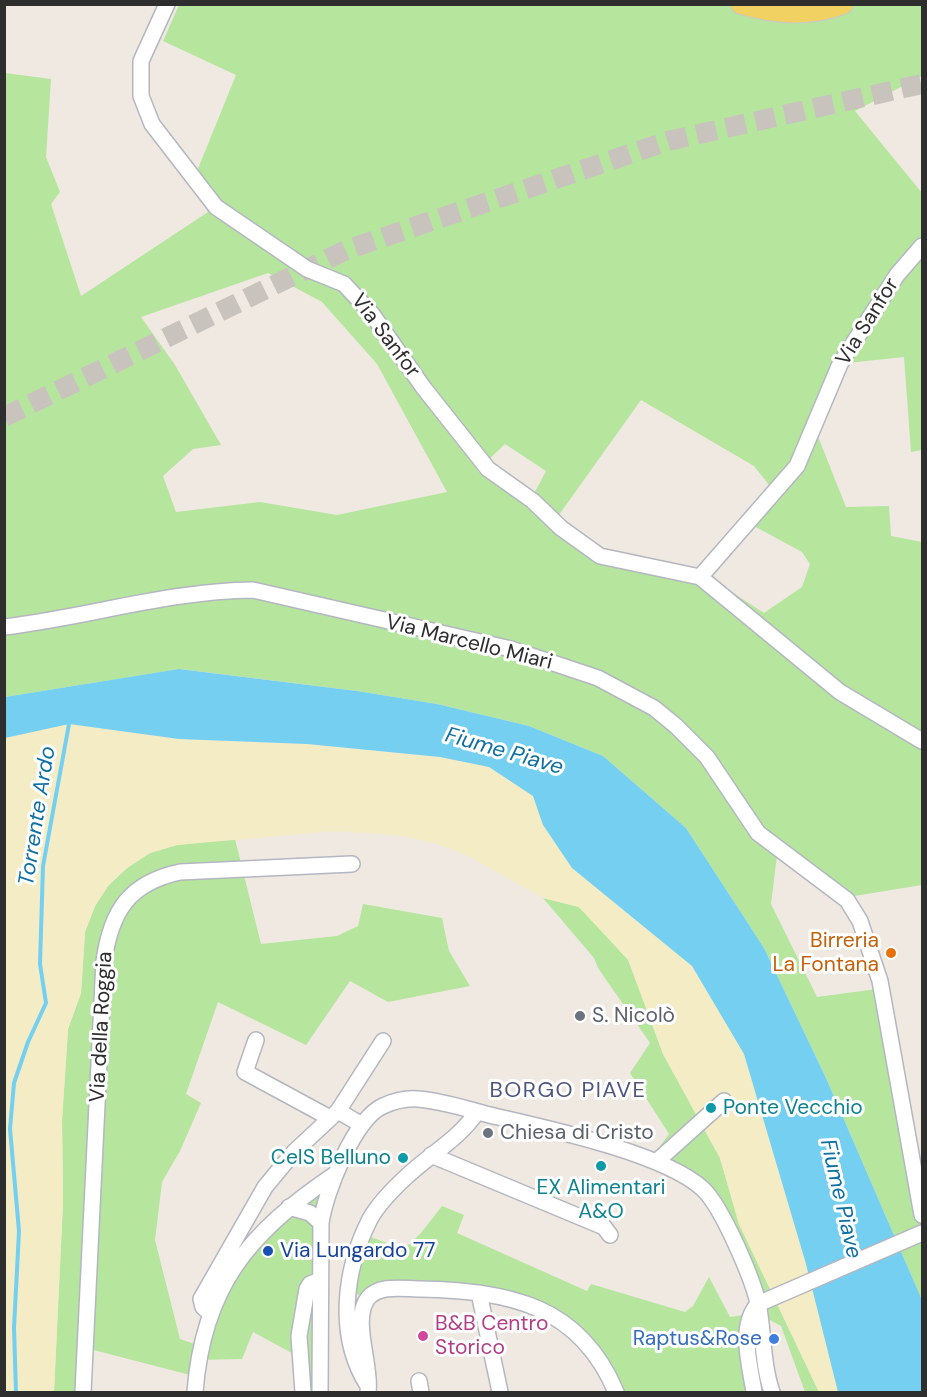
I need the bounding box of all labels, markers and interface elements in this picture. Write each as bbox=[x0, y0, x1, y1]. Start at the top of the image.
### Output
street label: Via Sanfor bbox=[831, 273, 905, 371]
street label: Via Sanfor bbox=[345, 289, 425, 383]
street label: Via Marcello Miari bbox=[383, 610, 555, 676]
water label: Fiume Piave bbox=[442, 723, 566, 781]
water label: Torrente Ardo bbox=[14, 744, 62, 888]
place label: Birreria La Fontana bbox=[772, 928, 879, 978]
marker: Birreria La Fontana bbox=[884, 946, 898, 960]
street label: Via della Roggia bbox=[85, 951, 119, 1103]
place label: S. Nicolò bbox=[592, 1003, 675, 1029]
marker: S. Nicolò bbox=[573, 1009, 587, 1023]
district label: BORGO PIAVE bbox=[490, 1078, 646, 1104]
place label: Ponte Vecchio bbox=[723, 1095, 863, 1121]
marker: Ponte Vecchio bbox=[704, 1101, 718, 1115]
place label: Chiesa di Cristo bbox=[500, 1120, 654, 1146]
marker: Chiesa di Cristo bbox=[481, 1126, 495, 1140]
water label: Fiume Piave bbox=[813, 1137, 867, 1261]
place label: CeIS Belluno bbox=[271, 1145, 391, 1171]
marker: CeIS Belluno bbox=[396, 1151, 410, 1165]
marker: EX Alimentari A&O bbox=[594, 1159, 608, 1173]
place label: EX Alimentari A&O bbox=[537, 1175, 665, 1225]
place label: Via Lungardo 77 bbox=[280, 1238, 435, 1264]
marker: Via Lungardo 77 bbox=[261, 1244, 275, 1258]
place label: B&B Centro Storico bbox=[435, 1311, 548, 1361]
place label: Raptus&Rose bbox=[633, 1326, 762, 1352]
marker: B&B Centro Storico bbox=[416, 1329, 430, 1343]
marker: Raptus&Rose bbox=[767, 1332, 781, 1346]

